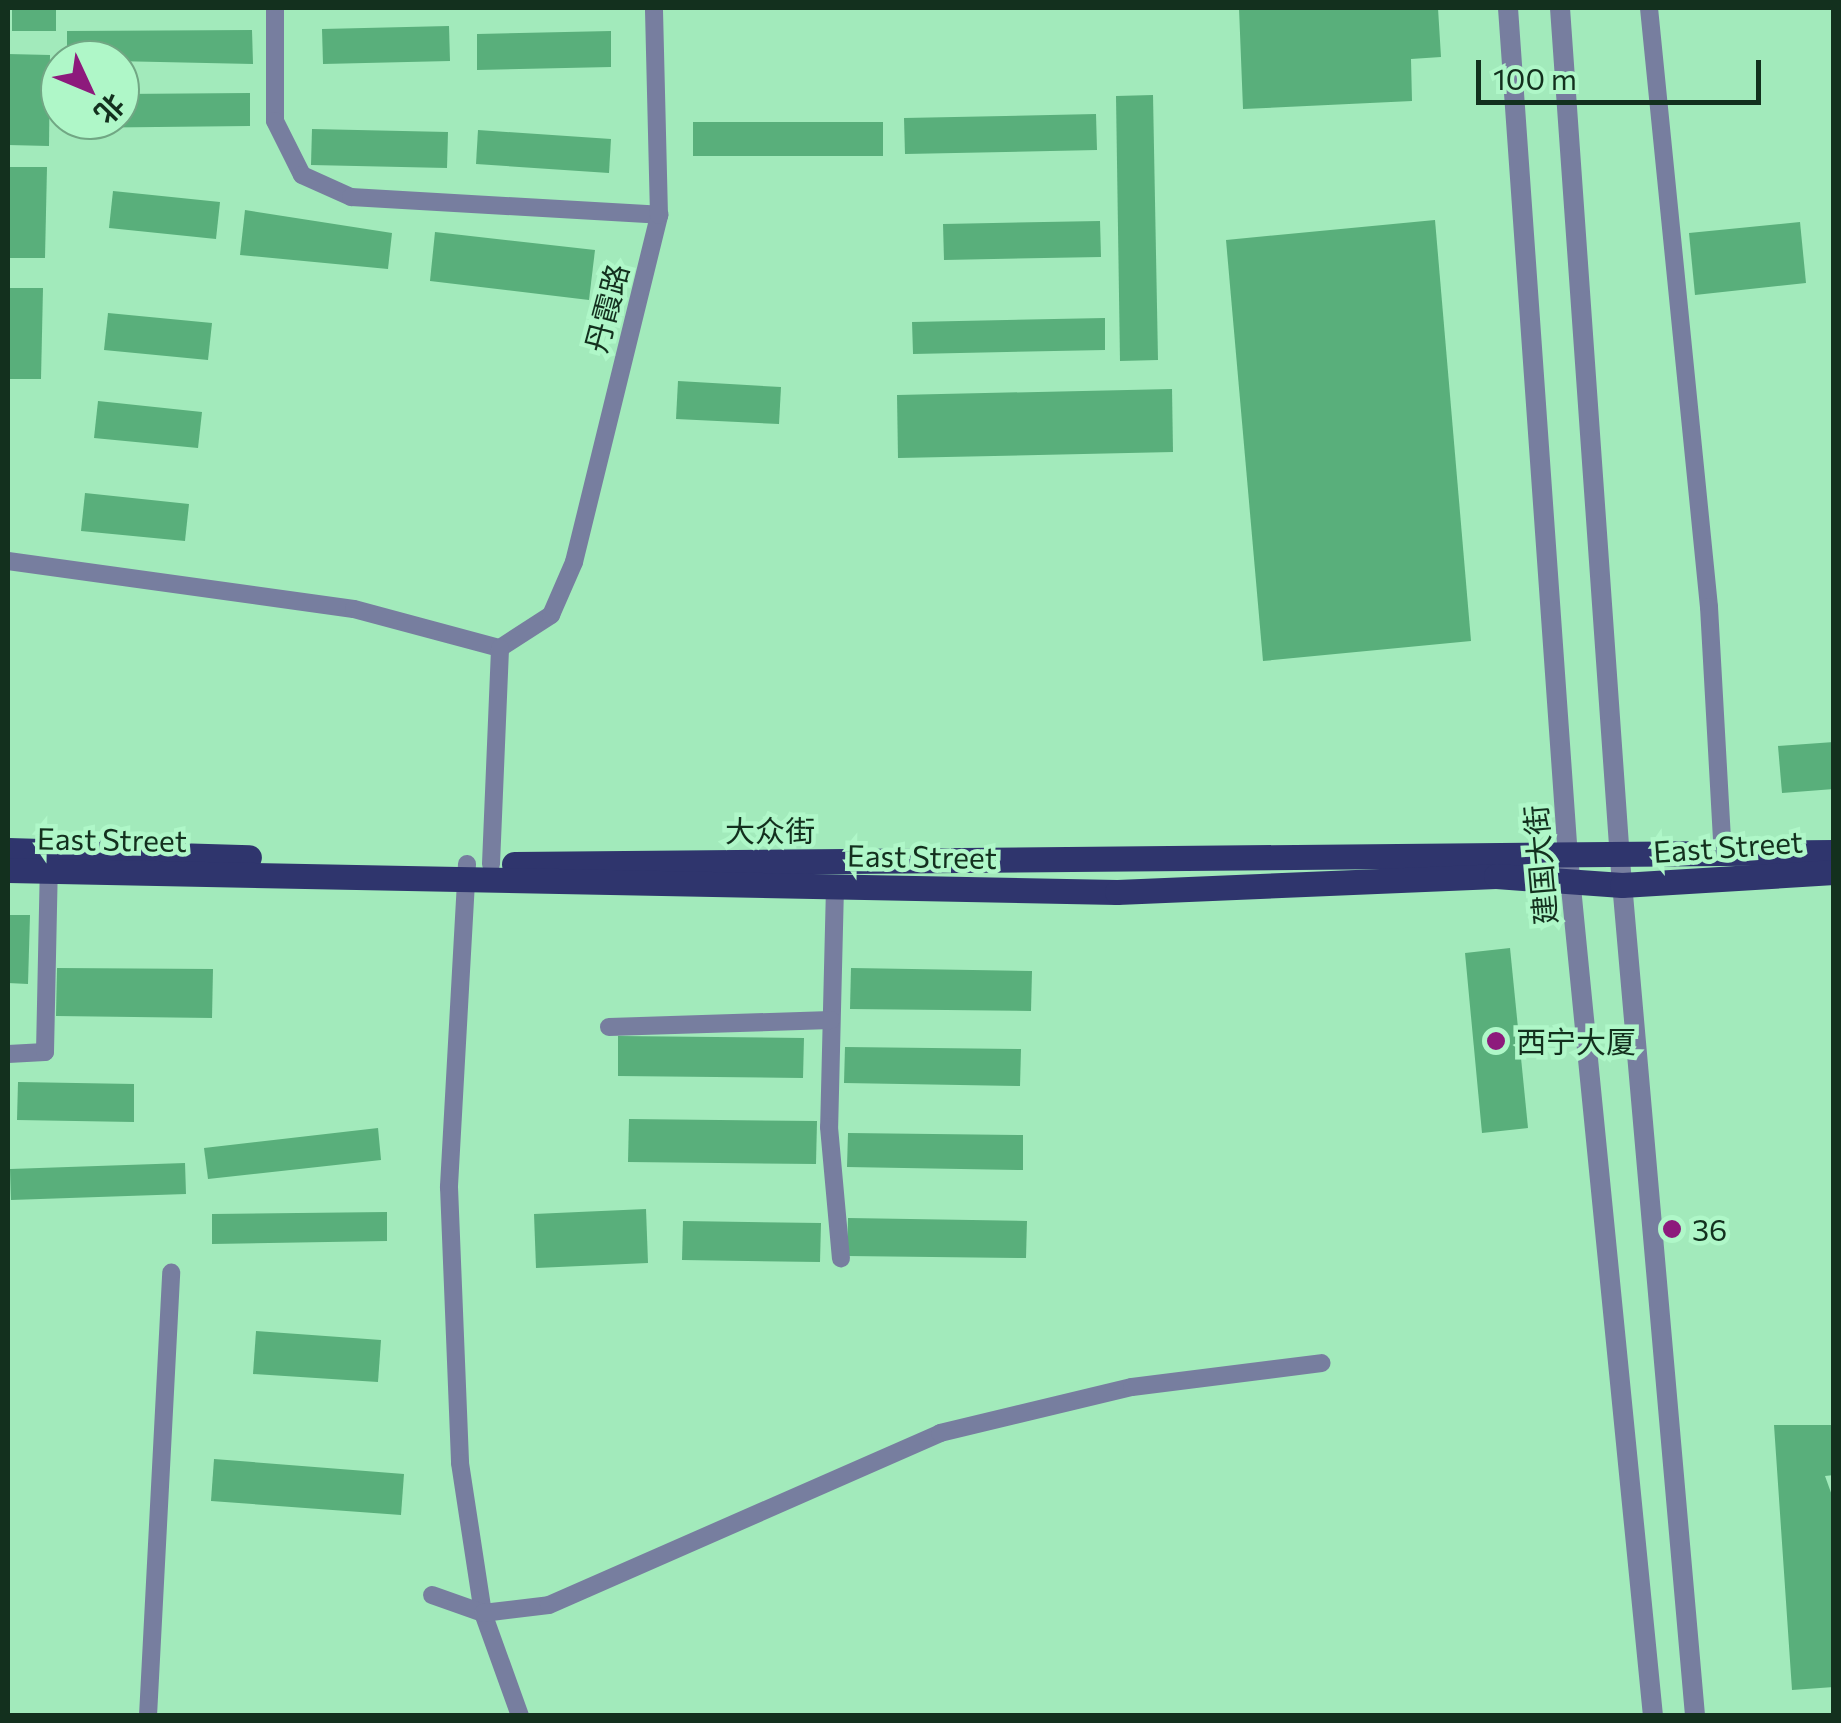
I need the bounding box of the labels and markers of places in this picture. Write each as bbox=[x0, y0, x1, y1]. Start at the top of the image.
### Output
place label: 西宁大厦 bbox=[1516, 1023, 1636, 1059]
marker: 西宁大厦 bbox=[1485, 1030, 1507, 1052]
place label: 36 bbox=[1692, 1211, 1727, 1247]
marker: 36 bbox=[1661, 1218, 1683, 1240]

